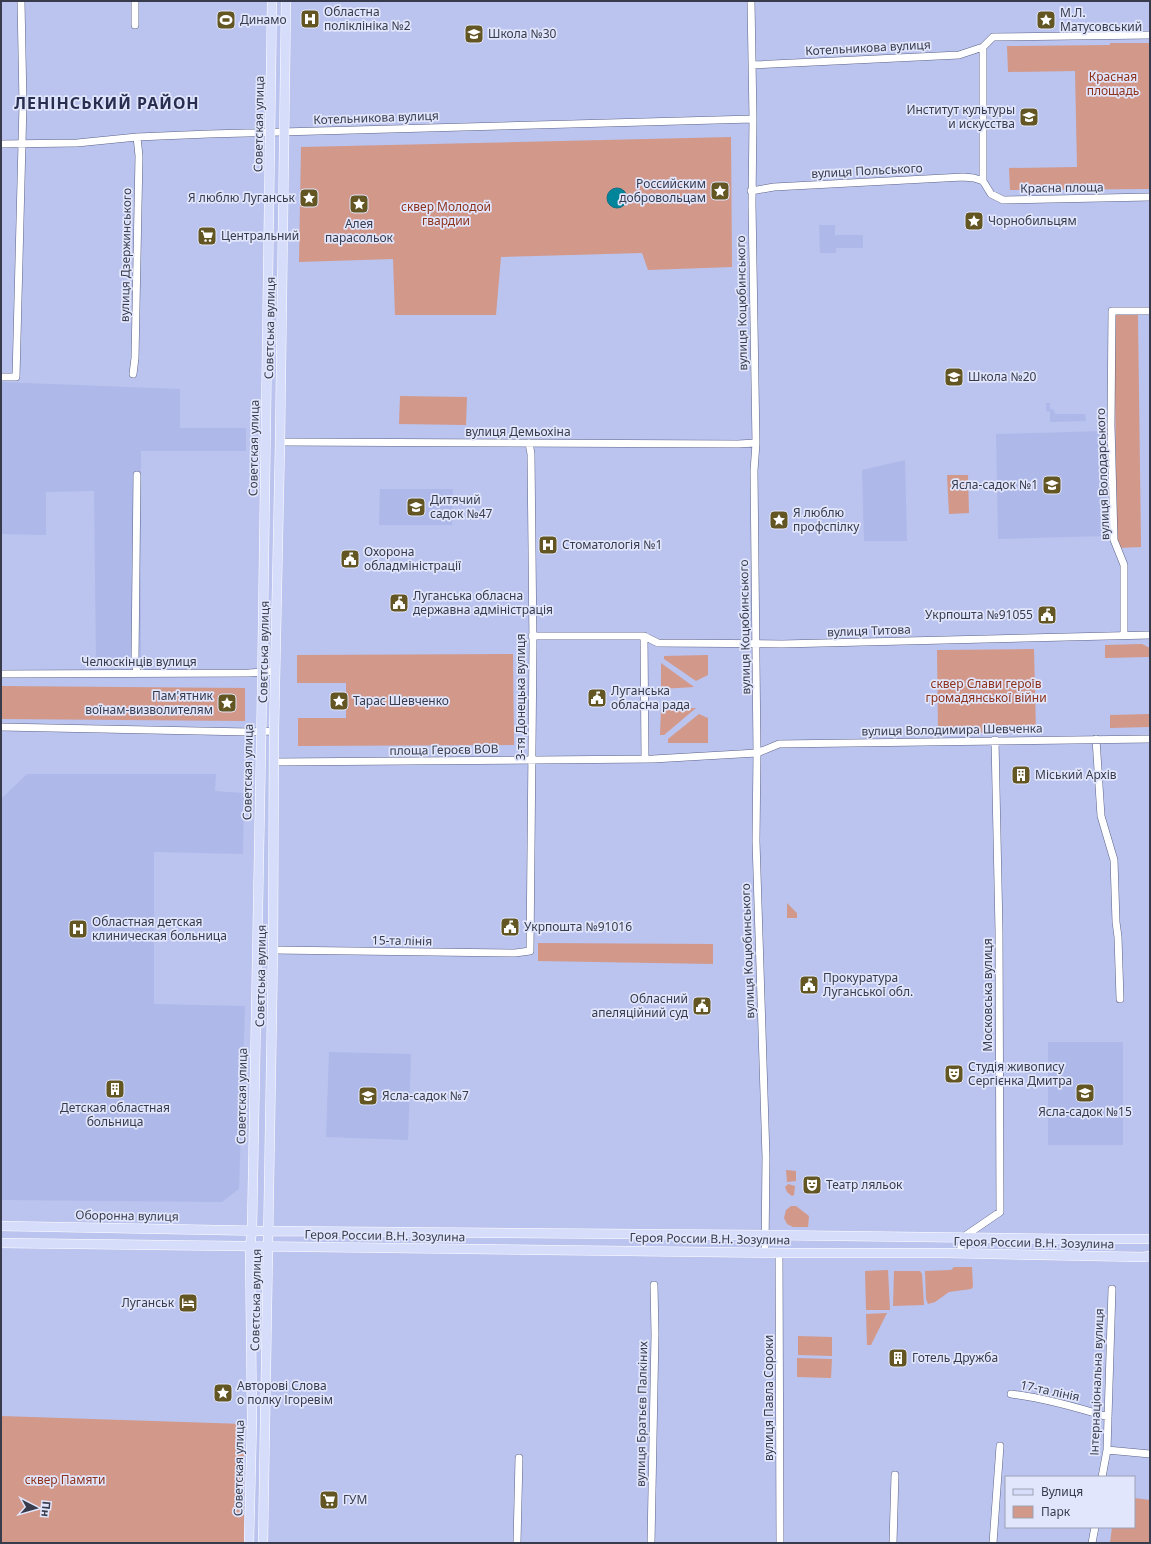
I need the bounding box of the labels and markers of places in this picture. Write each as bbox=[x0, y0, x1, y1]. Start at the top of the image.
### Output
place label: Областна поліклініка №2 bbox=[324, 3, 411, 34]
place label: М.Л. Матусовський bbox=[1060, 4, 1142, 35]
hospital icon: Областна поліклініка №2 bbox=[299, 8, 321, 30]
sports icon: Динамо bbox=[215, 9, 237, 31]
place icon: М.Л. Матусовський bbox=[1035, 9, 1057, 31]
place label: Динамо bbox=[240, 11, 287, 28]
school or university icon: Школа №30 bbox=[463, 23, 485, 45]
place label: Школа №30 bbox=[488, 25, 557, 42]
place label: Институт культуры и искусства bbox=[906, 101, 1015, 132]
school or university icon: Институт культуры и искусства bbox=[1018, 106, 1040, 128]
place label: Pоссийским добровольцам bbox=[619, 175, 706, 206]
place icon: Pоссийским добровольцам bbox=[709, 180, 731, 202]
place icon: Я люблю Луганськ bbox=[298, 187, 320, 209]
place label: Я люблю Луганськ bbox=[188, 189, 296, 206]
place icon: Алея парасольок bbox=[348, 193, 370, 215]
place icon: Чорнобильцям bbox=[963, 210, 985, 232]
place label: Чорнобильцям bbox=[988, 212, 1077, 229]
place label: Алея парасольок bbox=[325, 215, 394, 246]
supermarket icon: Центральний bbox=[196, 225, 218, 247]
place label: Центральний bbox=[221, 227, 299, 244]
school or university icon: Школа №20 bbox=[943, 366, 965, 388]
place label: Школа №20 bbox=[968, 368, 1037, 385]
school or university icon: Ясла-садок №1 bbox=[1041, 474, 1063, 496]
place label: Ясла-садок №1 bbox=[951, 476, 1038, 493]
place label: Дитячий садок №47 bbox=[430, 491, 493, 522]
school or university icon: Дитячий садок №47 bbox=[405, 496, 427, 518]
place label: Я люблю профспілку bbox=[793, 504, 860, 535]
place icon: Я люблю профспілку bbox=[768, 509, 790, 531]
hospital icon: Стоматологія №1 bbox=[537, 534, 559, 556]
place label: Стоматологія №1 bbox=[562, 536, 662, 553]
place label: Охорона обладміністрації bbox=[364, 543, 461, 574]
public building icon: Охорона обладміністрації bbox=[339, 548, 361, 570]
place label: Луганська обласна державна адміністрація bbox=[413, 587, 553, 618]
public building icon: Луганська обласна державна адміністрація bbox=[388, 592, 410, 614]
public building icon: Укрпошта №91055 bbox=[1036, 604, 1058, 626]
place label: Укрпошта №91055 bbox=[925, 606, 1033, 623]
place label: Луганська обласна рада bbox=[611, 682, 690, 713]
place label: Пам'ятник воїнам-визволителям bbox=[85, 687, 214, 718]
public building icon: Луганська обласна рада bbox=[586, 687, 608, 709]
place icon: Тарас Шевченко bbox=[328, 690, 350, 712]
place icon: Пам'ятник воїнам-визволителям bbox=[216, 692, 238, 714]
place label: Тарас Шевченко bbox=[353, 692, 449, 709]
building icon: Міський Архів bbox=[1010, 764, 1032, 786]
place label: Міський Архів bbox=[1035, 766, 1117, 783]
place label: Областная детская клиническая больница bbox=[92, 913, 227, 944]
public building icon: Укрпошта №91016 bbox=[499, 916, 521, 938]
hospital icon: Областная детская клиническая больница bbox=[67, 918, 89, 940]
place label: Укрпошта №91016 bbox=[524, 918, 632, 935]
place label: Прокуратура Луганської обл. bbox=[823, 969, 913, 1000]
public building icon: Прокуратура Луганської обл. bbox=[798, 974, 820, 996]
place label: Обласний апеляційний суд bbox=[591, 990, 689, 1021]
public building icon: Обласний апеляційний суд bbox=[691, 995, 713, 1017]
place label: Студія живопису Сергієнка Дмитра bbox=[968, 1058, 1072, 1089]
theatre icon: Студія живопису Сергієнка Дмитра bbox=[943, 1063, 965, 1085]
building icon: Детская областная больница bbox=[104, 1078, 126, 1100]
school or university icon: Ясла-садок №15 bbox=[1074, 1082, 1096, 1104]
school or university icon: Ясла-садок №7 bbox=[357, 1085, 379, 1107]
place label: Ясла-садок №7 bbox=[382, 1087, 469, 1104]
place label: Детская областная больница bbox=[60, 1099, 170, 1130]
place label: Ясла-садок №15 bbox=[1038, 1103, 1132, 1120]
theatre icon: Театр ляльок bbox=[801, 1174, 823, 1196]
place label: Театр ляльок bbox=[826, 1176, 903, 1193]
hotel icon: Луганськ bbox=[177, 1292, 199, 1314]
place label: Луганськ bbox=[121, 1294, 175, 1311]
building icon: Готель Дружба bbox=[887, 1347, 909, 1369]
place label: Готель Дружба bbox=[912, 1349, 998, 1366]
place label: Авторові Слова о полку Ігоревім bbox=[237, 1377, 333, 1408]
place icon: Авторові Слова о полку Ігоревім bbox=[212, 1382, 234, 1404]
supermarket icon: ГУМ bbox=[318, 1489, 340, 1511]
place label: ГУМ bbox=[343, 1491, 367, 1508]

